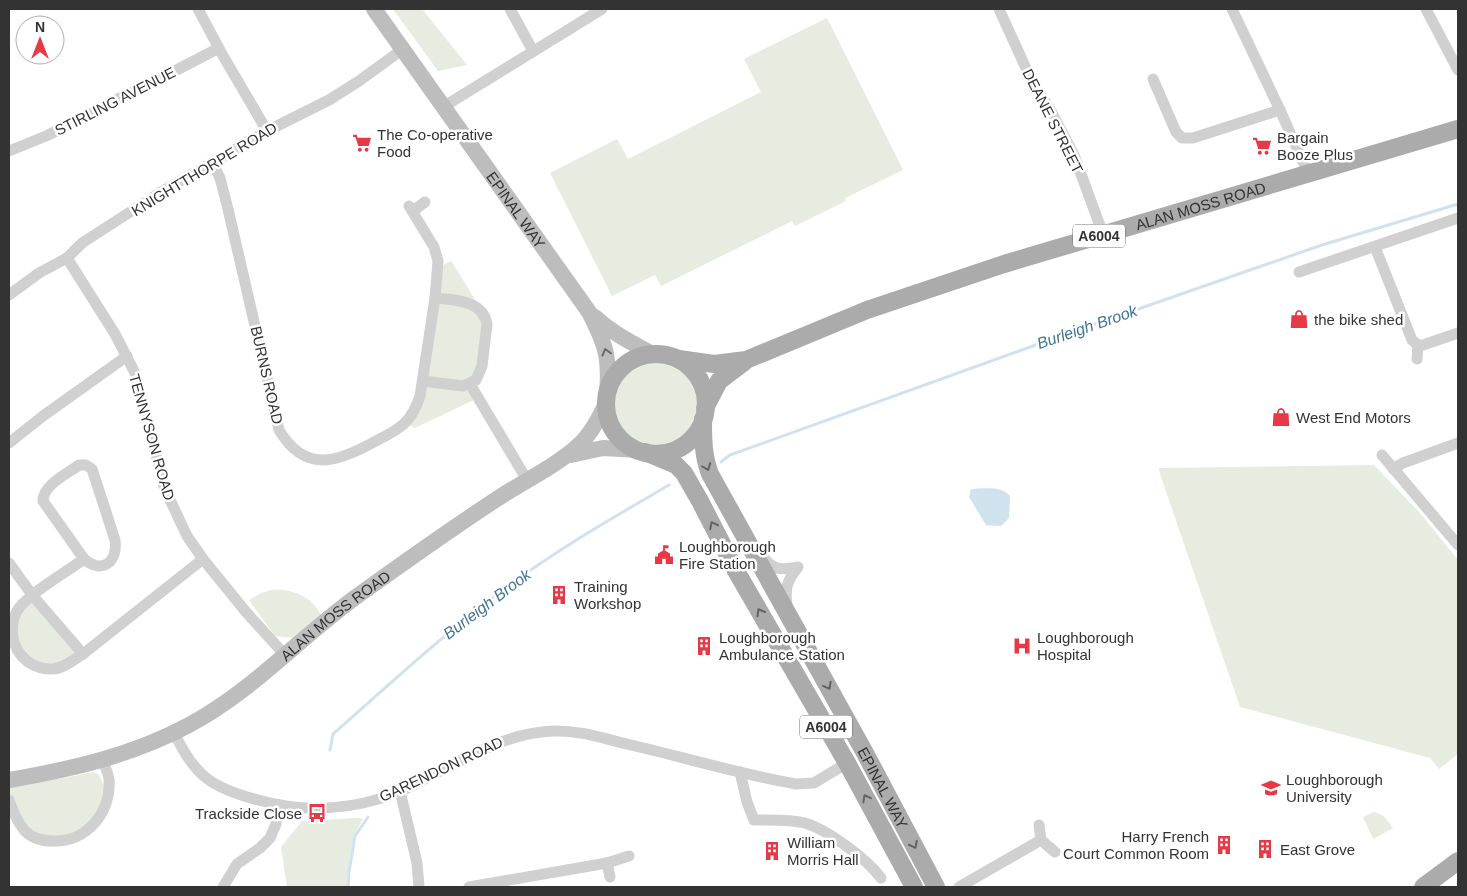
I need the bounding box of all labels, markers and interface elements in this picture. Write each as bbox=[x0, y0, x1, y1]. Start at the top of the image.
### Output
north arrow bbox=[15, 15, 65, 65]
text: N bbox=[35, 19, 45, 35]
street label: STIRLING AVENUE bbox=[52, 63, 178, 139]
street label: DEANE STREET bbox=[1019, 66, 1087, 176]
street label: KNIGHTTHORPE ROAD bbox=[128, 119, 280, 219]
place label: The Co-operative Food bbox=[377, 126, 493, 160]
place label: Bargain Booze Plus bbox=[1277, 129, 1353, 163]
supermarket icon: The Co-operative Food bbox=[351, 132, 373, 154]
supermarket icon: Bargain Booze Plus bbox=[1251, 135, 1273, 157]
street label: EPINAL WAY bbox=[484, 168, 549, 251]
street label: ALAN MOSS ROAD bbox=[1133, 178, 1268, 233]
road number: A6004 bbox=[1073, 225, 1125, 248]
water label: Burleigh Brook bbox=[1035, 302, 1140, 352]
shop icon: the bike shed bbox=[1288, 308, 1310, 330]
place label: the bike shed bbox=[1314, 311, 1403, 328]
street label: BURNS ROAD bbox=[247, 324, 287, 426]
one-way arrow bbox=[601, 347, 612, 356]
street label: TENNYSON ROAD bbox=[126, 372, 178, 502]
shop icon: West End Motors bbox=[1270, 406, 1292, 428]
place label: West End Motors bbox=[1296, 409, 1411, 426]
one-way arrow bbox=[702, 463, 712, 471]
one-way arrow bbox=[709, 521, 719, 530]
place label: Loughborough Fire Station bbox=[679, 538, 776, 572]
public building icon: Loughborough Fire Station bbox=[653, 544, 675, 566]
water label: Burleigh Brook bbox=[440, 565, 535, 642]
street label: ALAN MOSS ROAD bbox=[277, 567, 393, 664]
place label: Training Workshop bbox=[574, 578, 641, 612]
building icon: Training Workshop bbox=[548, 584, 570, 606]
one-way arrow bbox=[756, 608, 766, 617]
place label: Loughborough Ambulance Station bbox=[719, 629, 845, 663]
place label: Loughborough Hospital bbox=[1037, 629, 1134, 663]
building icon: Loughborough Ambulance Station bbox=[693, 635, 715, 657]
hospital icon: Loughborough Hospital bbox=[1011, 635, 1033, 657]
one-way arrow bbox=[822, 681, 832, 690]
road number: A6004 bbox=[800, 716, 852, 739]
street label: GARENDON ROAD bbox=[377, 733, 506, 805]
street label: EPINAL WAY bbox=[855, 744, 912, 831]
place label: Loughborough University bbox=[1286, 771, 1383, 805]
school or university icon: Loughborough University bbox=[1260, 777, 1282, 799]
one-way arrow bbox=[862, 795, 872, 804]
bus stop icon: Trackside Close bbox=[306, 802, 328, 824]
place label: Trackside Close bbox=[195, 805, 302, 822]
place label: Harry French Court Common Room bbox=[1063, 828, 1209, 862]
place label: William Morris Hall bbox=[787, 834, 859, 868]
building icon: Harry French Court Common Room bbox=[1213, 834, 1235, 856]
building icon: East Grove bbox=[1254, 838, 1276, 860]
one-way arrow bbox=[908, 839, 918, 848]
building icon: William Morris Hall bbox=[761, 840, 783, 862]
place label: East Grove bbox=[1280, 841, 1355, 858]

